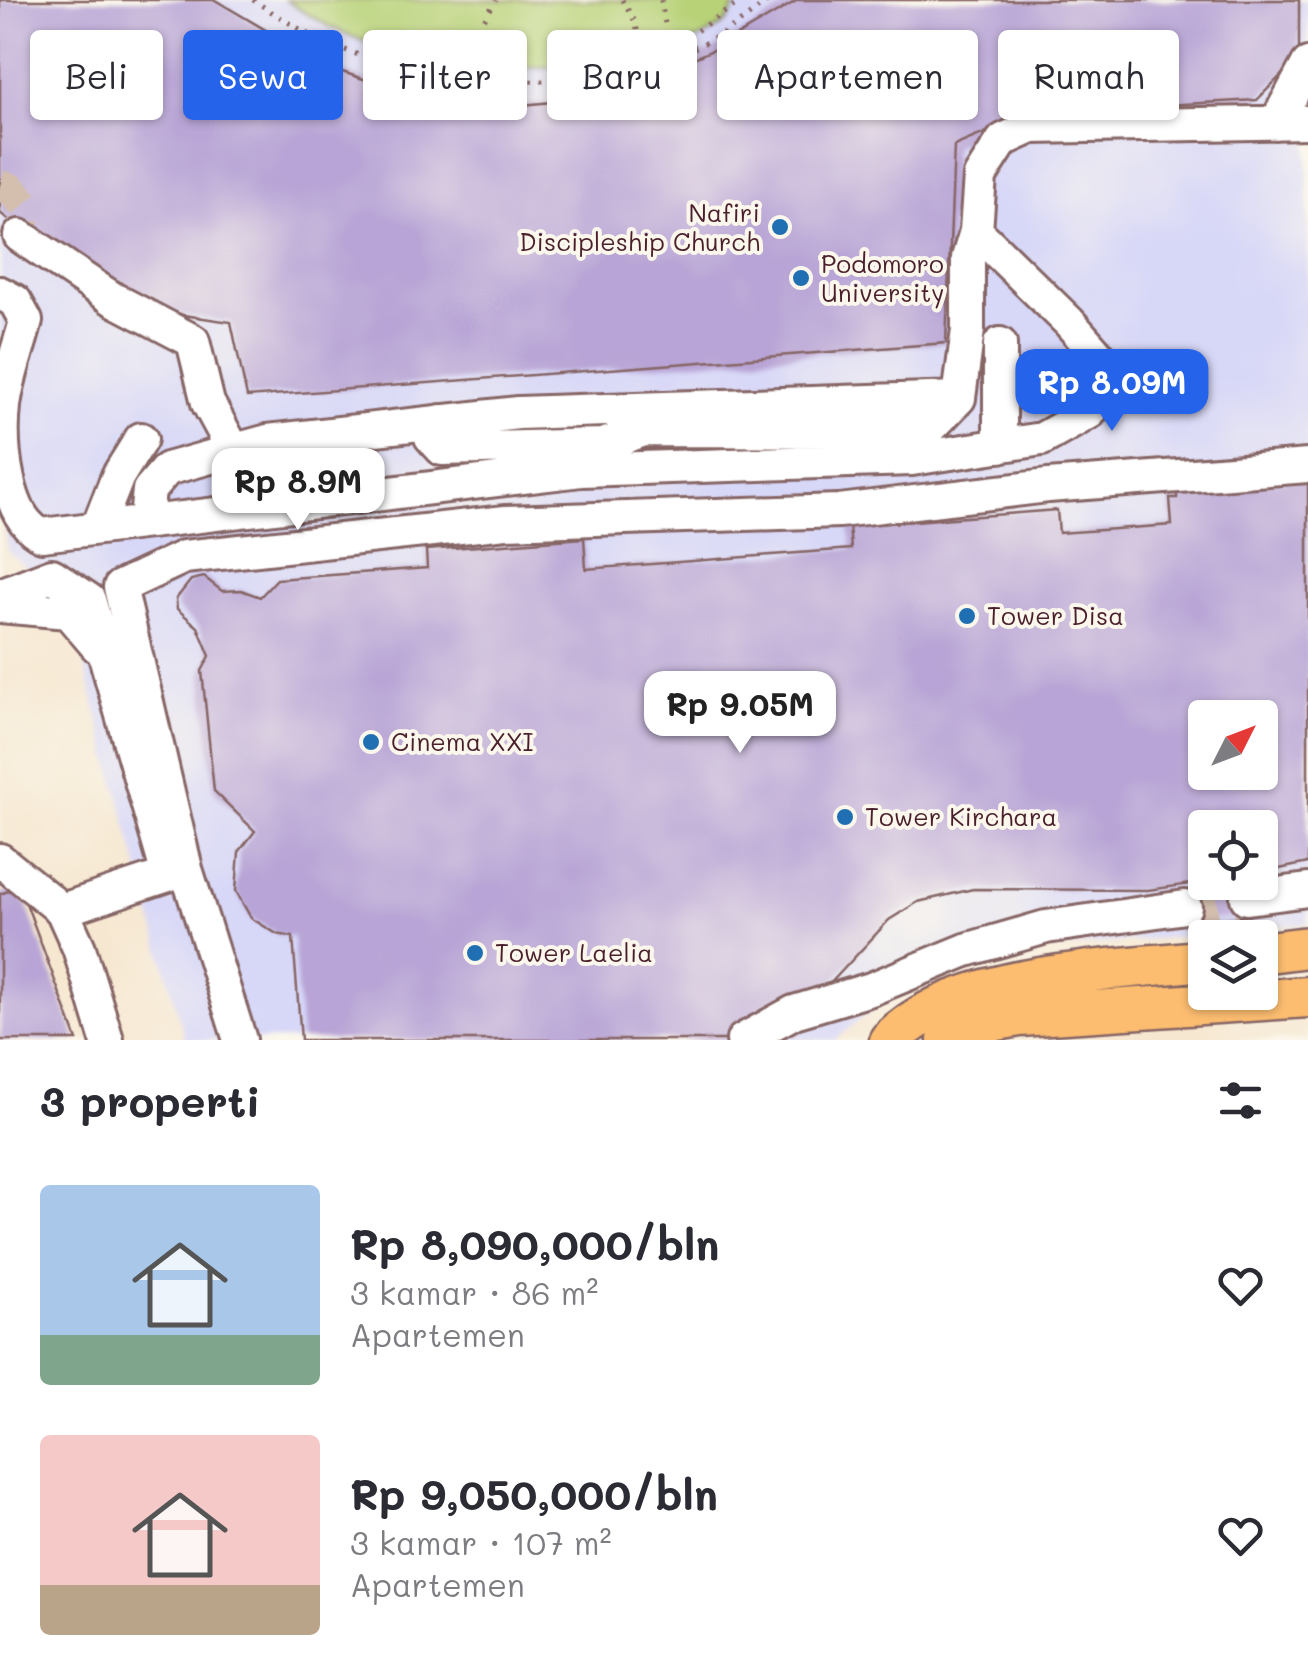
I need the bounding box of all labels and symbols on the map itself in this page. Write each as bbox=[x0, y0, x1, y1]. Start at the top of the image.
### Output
place label: Nafiri Discipleship Church bbox=[519, 196, 760, 257]
marker: Nafiri Discipleship Church bbox=[769, 216, 791, 238]
place label: Podomoro University bbox=[821, 247, 944, 309]
marker: Podomoro University bbox=[790, 267, 812, 289]
pin: Rp 8.09M bbox=[1009, 349, 1215, 434]
pin: Rp 8.9M bbox=[206, 448, 390, 533]
place label: Tower Disa bbox=[987, 599, 1124, 631]
marker: Tower Disa bbox=[956, 605, 978, 627]
pin: Rp 9.05M bbox=[637, 671, 843, 756]
north arrow bbox=[1188, 700, 1278, 790]
place label: Cinema XXI bbox=[391, 725, 534, 757]
marker: Cinema XXI bbox=[360, 731, 382, 753]
place label: Tower Kirchara bbox=[865, 800, 1057, 832]
marker: Tower Kirchara bbox=[834, 806, 856, 828]
place label: Tower Laelia bbox=[495, 936, 653, 968]
marker: Tower Laelia bbox=[464, 942, 486, 964]

